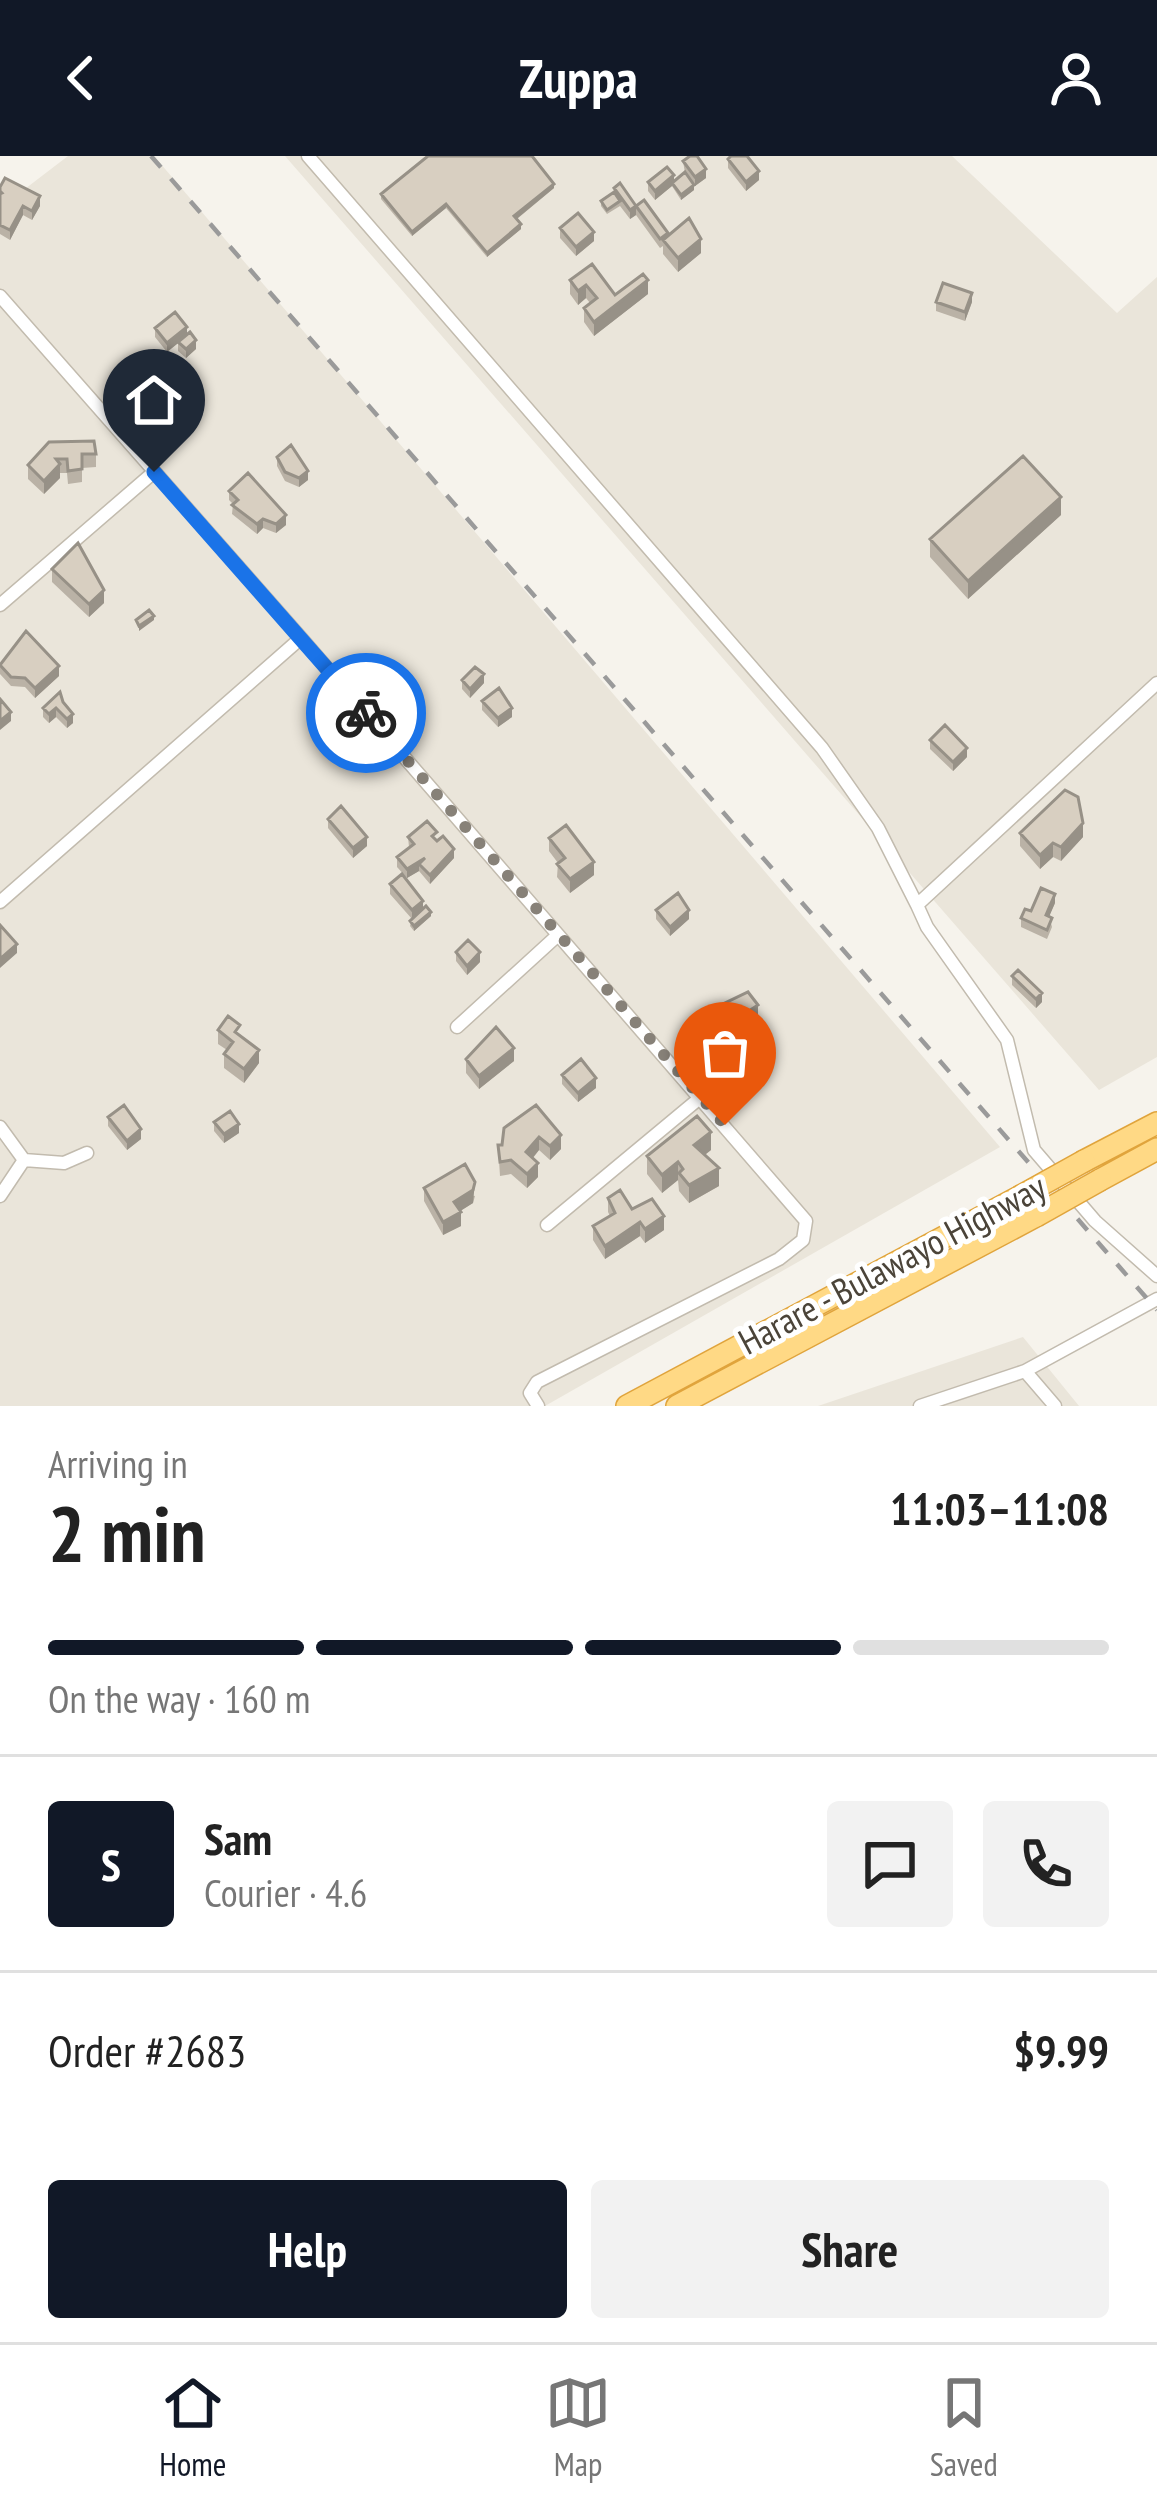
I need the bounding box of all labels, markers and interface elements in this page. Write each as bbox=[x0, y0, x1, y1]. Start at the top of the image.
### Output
text: Zuppa bbox=[519, 43, 638, 113]
icon: back bbox=[48, 45, 114, 111]
icon: person bbox=[1043, 45, 1109, 111]
pin bbox=[103, 349, 205, 472]
icon: home bbox=[121, 367, 187, 433]
courier bbox=[306, 653, 426, 773]
icon: bike bbox=[333, 680, 399, 746]
pin bbox=[674, 1002, 776, 1125]
icon: bag bbox=[692, 1020, 758, 1086]
street label: Harare - Bulawayo Highway bbox=[730, 1163, 1054, 1364]
text: Arriving in bbox=[48, 1438, 188, 1489]
text: 11:03–11:08 bbox=[890, 1479, 1109, 1537]
text: 2 min bbox=[48, 1483, 206, 1584]
text: On the way · 160 m bbox=[48, 1673, 310, 1724]
button: chat bbox=[827, 1801, 953, 1927]
button: phone bbox=[983, 1801, 1109, 1927]
text: Sam bbox=[204, 1809, 272, 1867]
text: S bbox=[101, 1835, 121, 1893]
text: Courier · 4.6 bbox=[204, 1867, 367, 1918]
text: Order #2683 bbox=[48, 2021, 246, 2079]
text: $9.99 bbox=[1013, 2021, 1109, 2079]
button: Help bbox=[48, 2180, 567, 2318]
button: Share bbox=[591, 2180, 1109, 2318]
tab: Home bbox=[159, 2370, 226, 2485]
tab: Map bbox=[545, 2370, 611, 2485]
tab: Saved bbox=[930, 2370, 998, 2485]

